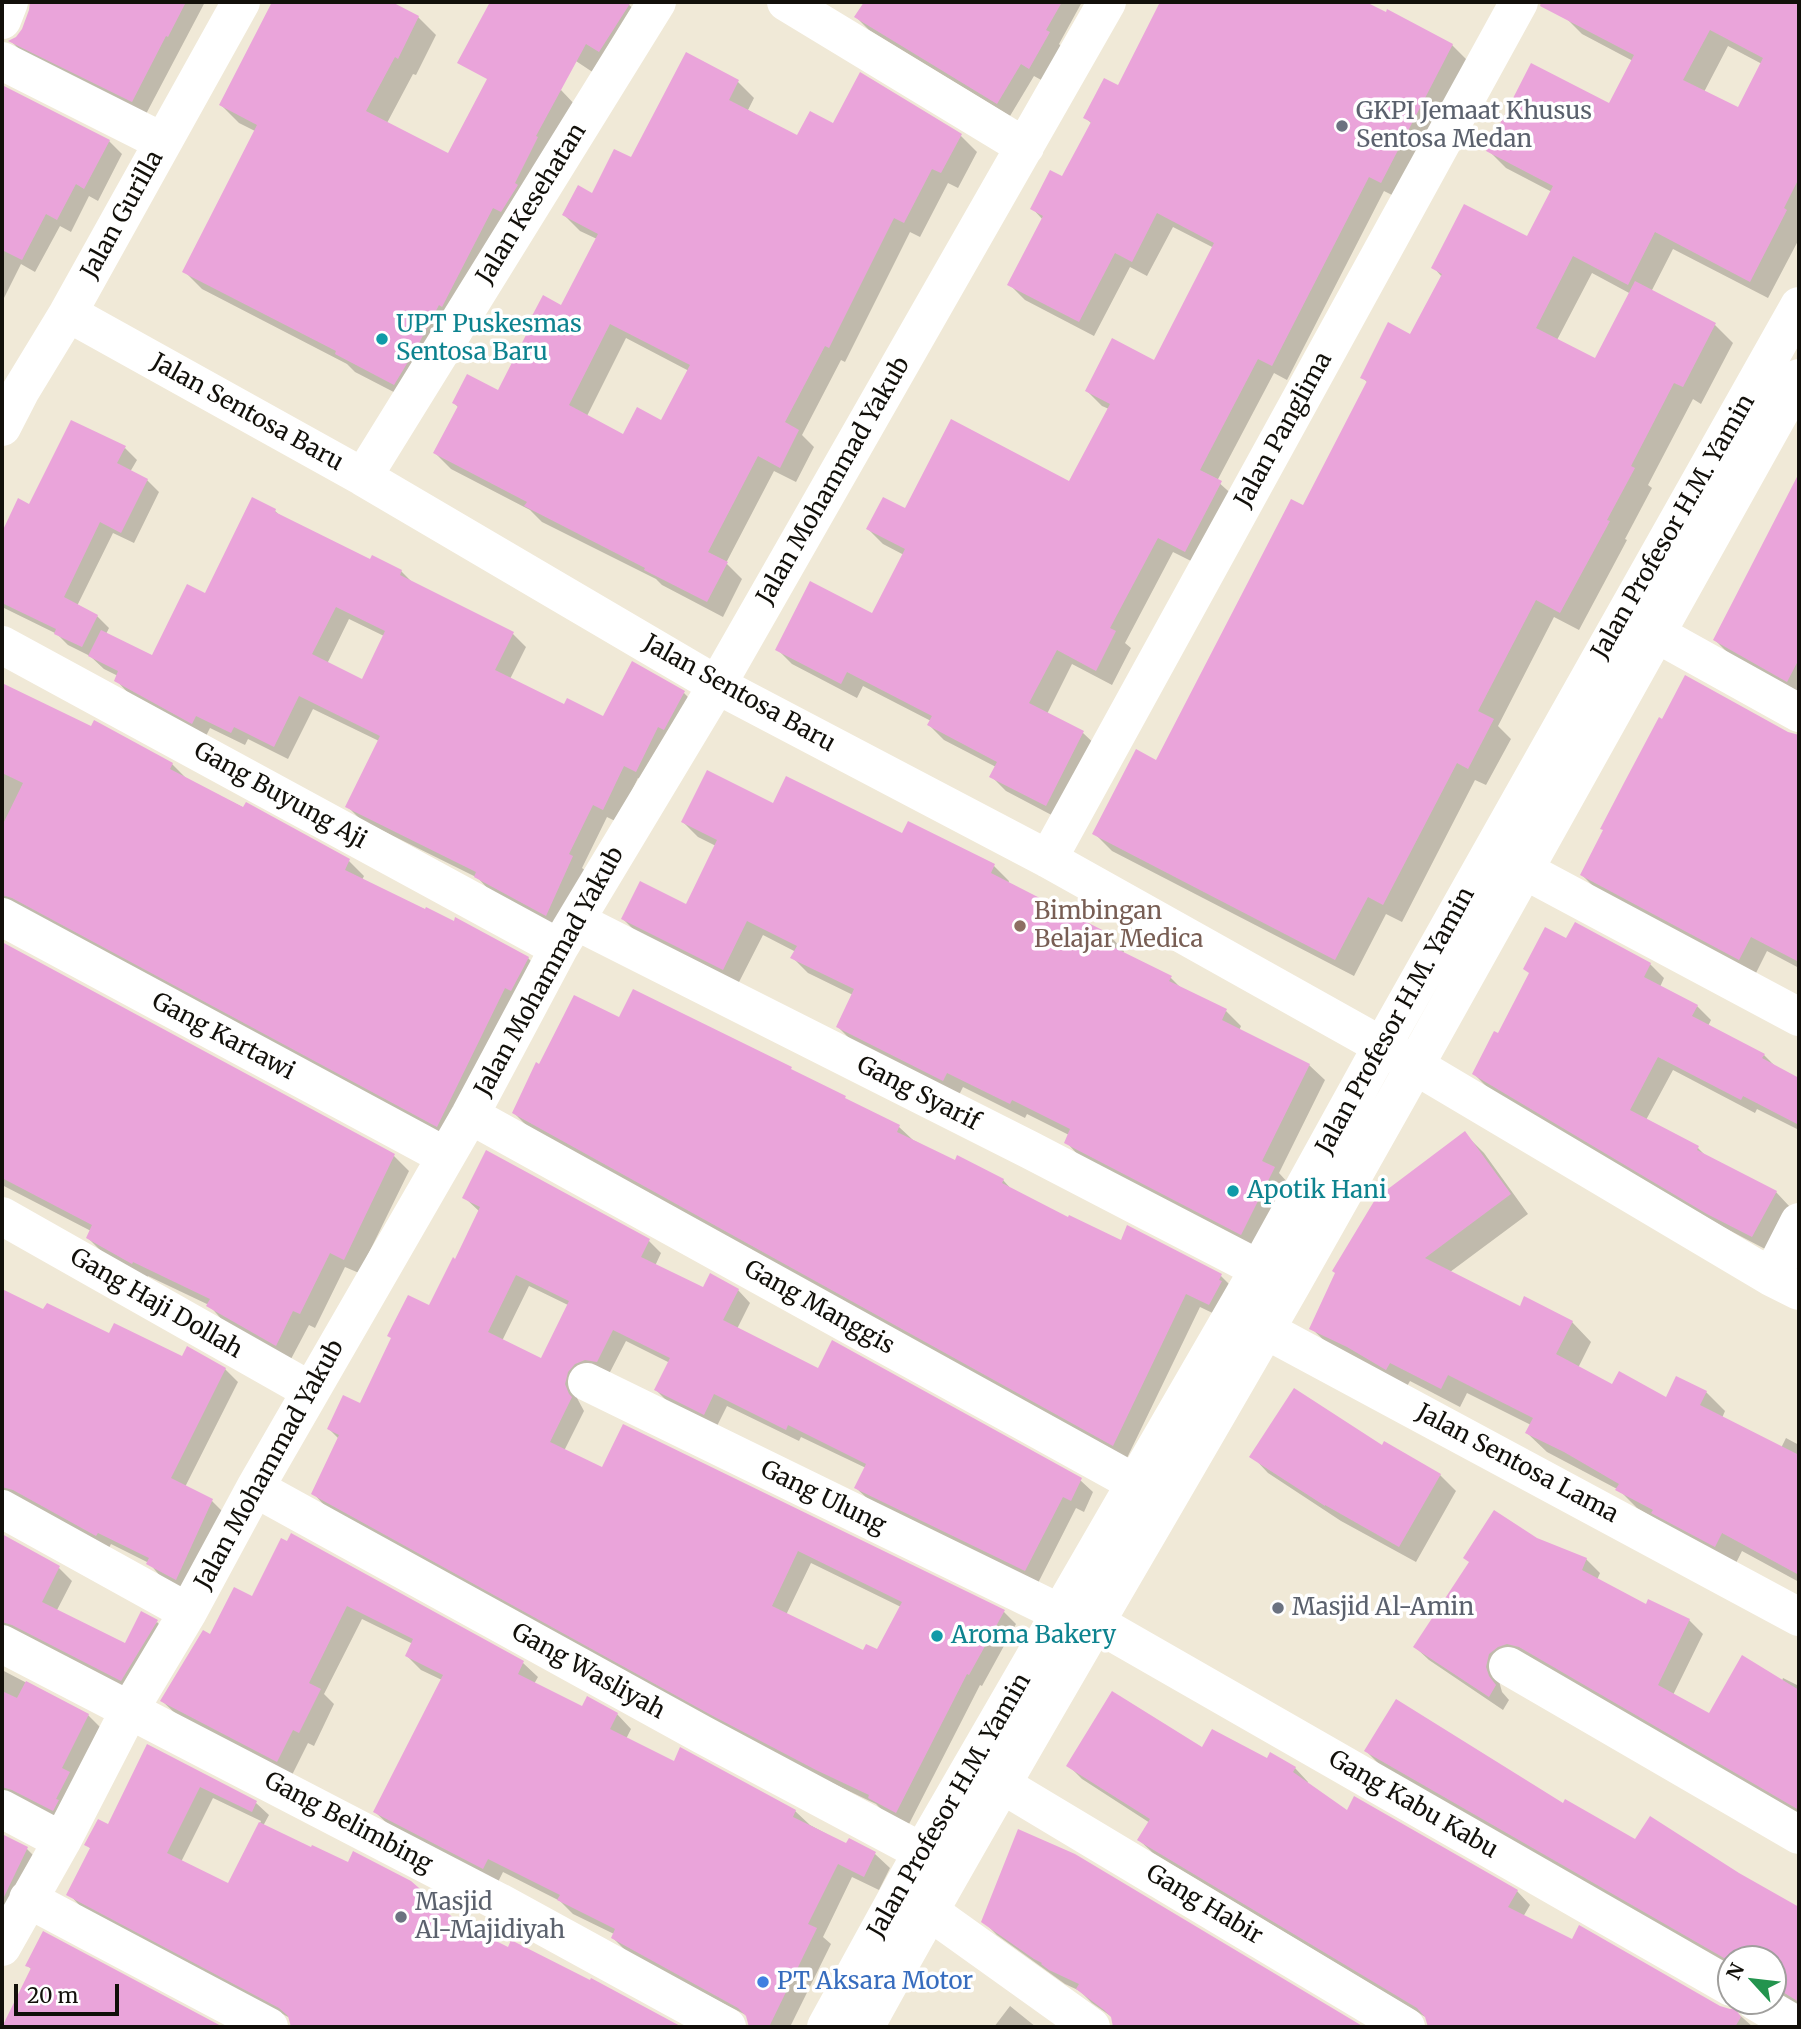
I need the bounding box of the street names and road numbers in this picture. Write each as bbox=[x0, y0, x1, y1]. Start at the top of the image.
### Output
street label: Jalan Kesehatan bbox=[471, 119, 593, 289]
street label: Jalan Gurilla bbox=[76, 146, 170, 284]
street label: Jalan Panglima bbox=[1229, 347, 1339, 513]
street label: Jalan Sentosa Baru bbox=[146, 348, 348, 478]
street label: Jalan Mohammad Yakub bbox=[751, 352, 917, 610]
street label: Jalan Profesor H.M. Yamin bbox=[1586, 390, 1762, 664]
street label: Jalan Sentosa Baru bbox=[638, 629, 840, 759]
street label: Gang Buyung Aji bbox=[189, 737, 371, 855]
street label: Jalan Mohammad Yakub bbox=[469, 842, 631, 1102]
street label: Jalan Profesor H.M. Yamin bbox=[1311, 883, 1481, 1159]
street label: Gang Kartawi bbox=[147, 987, 299, 1087]
street label: Gang Syarif bbox=[852, 1051, 984, 1137]
street label: Gang Haji Dollah bbox=[65, 1243, 247, 1365]
street label: Gang Manggis bbox=[739, 1255, 899, 1361]
street label: Jalan Mohammad Yakub bbox=[189, 1335, 351, 1595]
street label: Jalan Sentosa Lama bbox=[1411, 1399, 1623, 1529]
street label: Gang Ulung bbox=[756, 1455, 890, 1541]
street label: Gang Wasliyah bbox=[506, 1618, 670, 1726]
street label: Jalan Profesor H.M. Yamin bbox=[862, 1669, 1038, 1943]
street label: Gang Kabu Kabu bbox=[1323, 1745, 1503, 1865]
street label: Gang Belimbing bbox=[259, 1767, 437, 1879]
street label: Gang Habir bbox=[1141, 1859, 1267, 1951]

